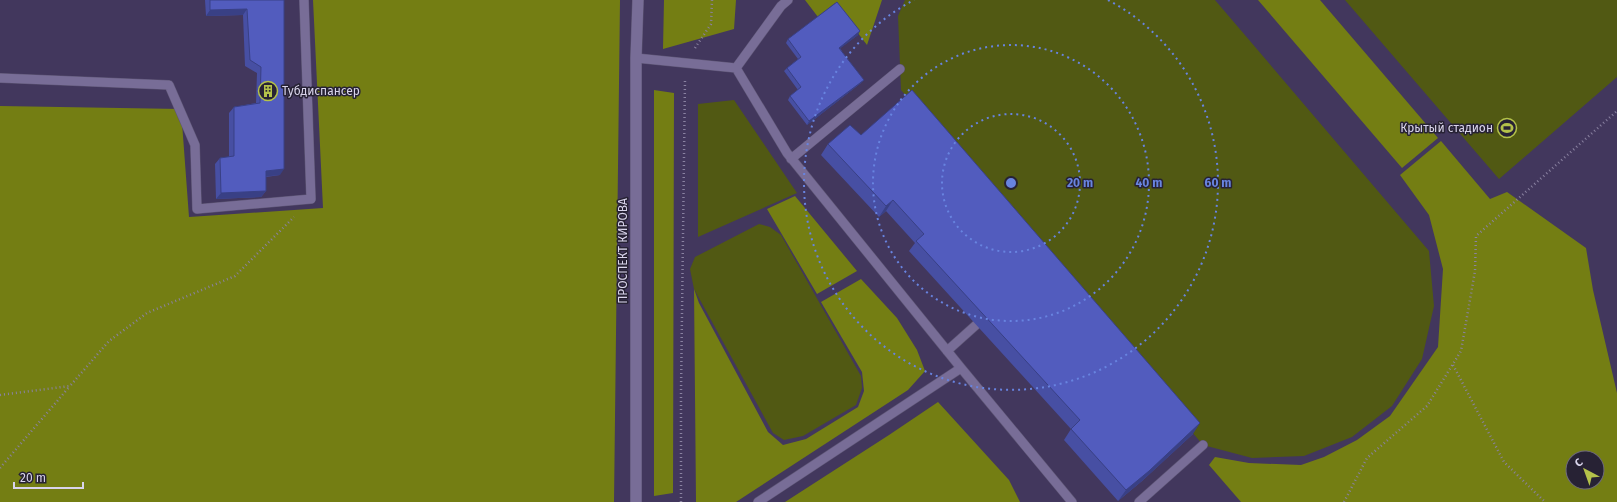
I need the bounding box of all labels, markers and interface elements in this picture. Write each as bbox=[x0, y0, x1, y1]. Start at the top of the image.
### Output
building icon: Тубдиспансер bbox=[257, 80, 279, 102]
place label: Тубдиспансер bbox=[282, 84, 360, 98]
sports icon: Крытый стадион bbox=[1496, 117, 1518, 139]
place label: Крытый стадион bbox=[1400, 121, 1493, 135]
centre of rings bbox=[1004, 176, 1018, 190]
text: 20 m bbox=[1067, 176, 1093, 190]
text: 40 m bbox=[1136, 176, 1162, 190]
text: 60 m bbox=[1205, 176, 1231, 190]
street label: ПРОСПЕКТ КИРОВА bbox=[616, 198, 630, 304]
north arrow bbox=[1565, 450, 1605, 490]
text: С bbox=[1572, 455, 1586, 470]
scale bar bbox=[14, 464, 83, 490]
text: 20 m bbox=[20, 471, 46, 485]

